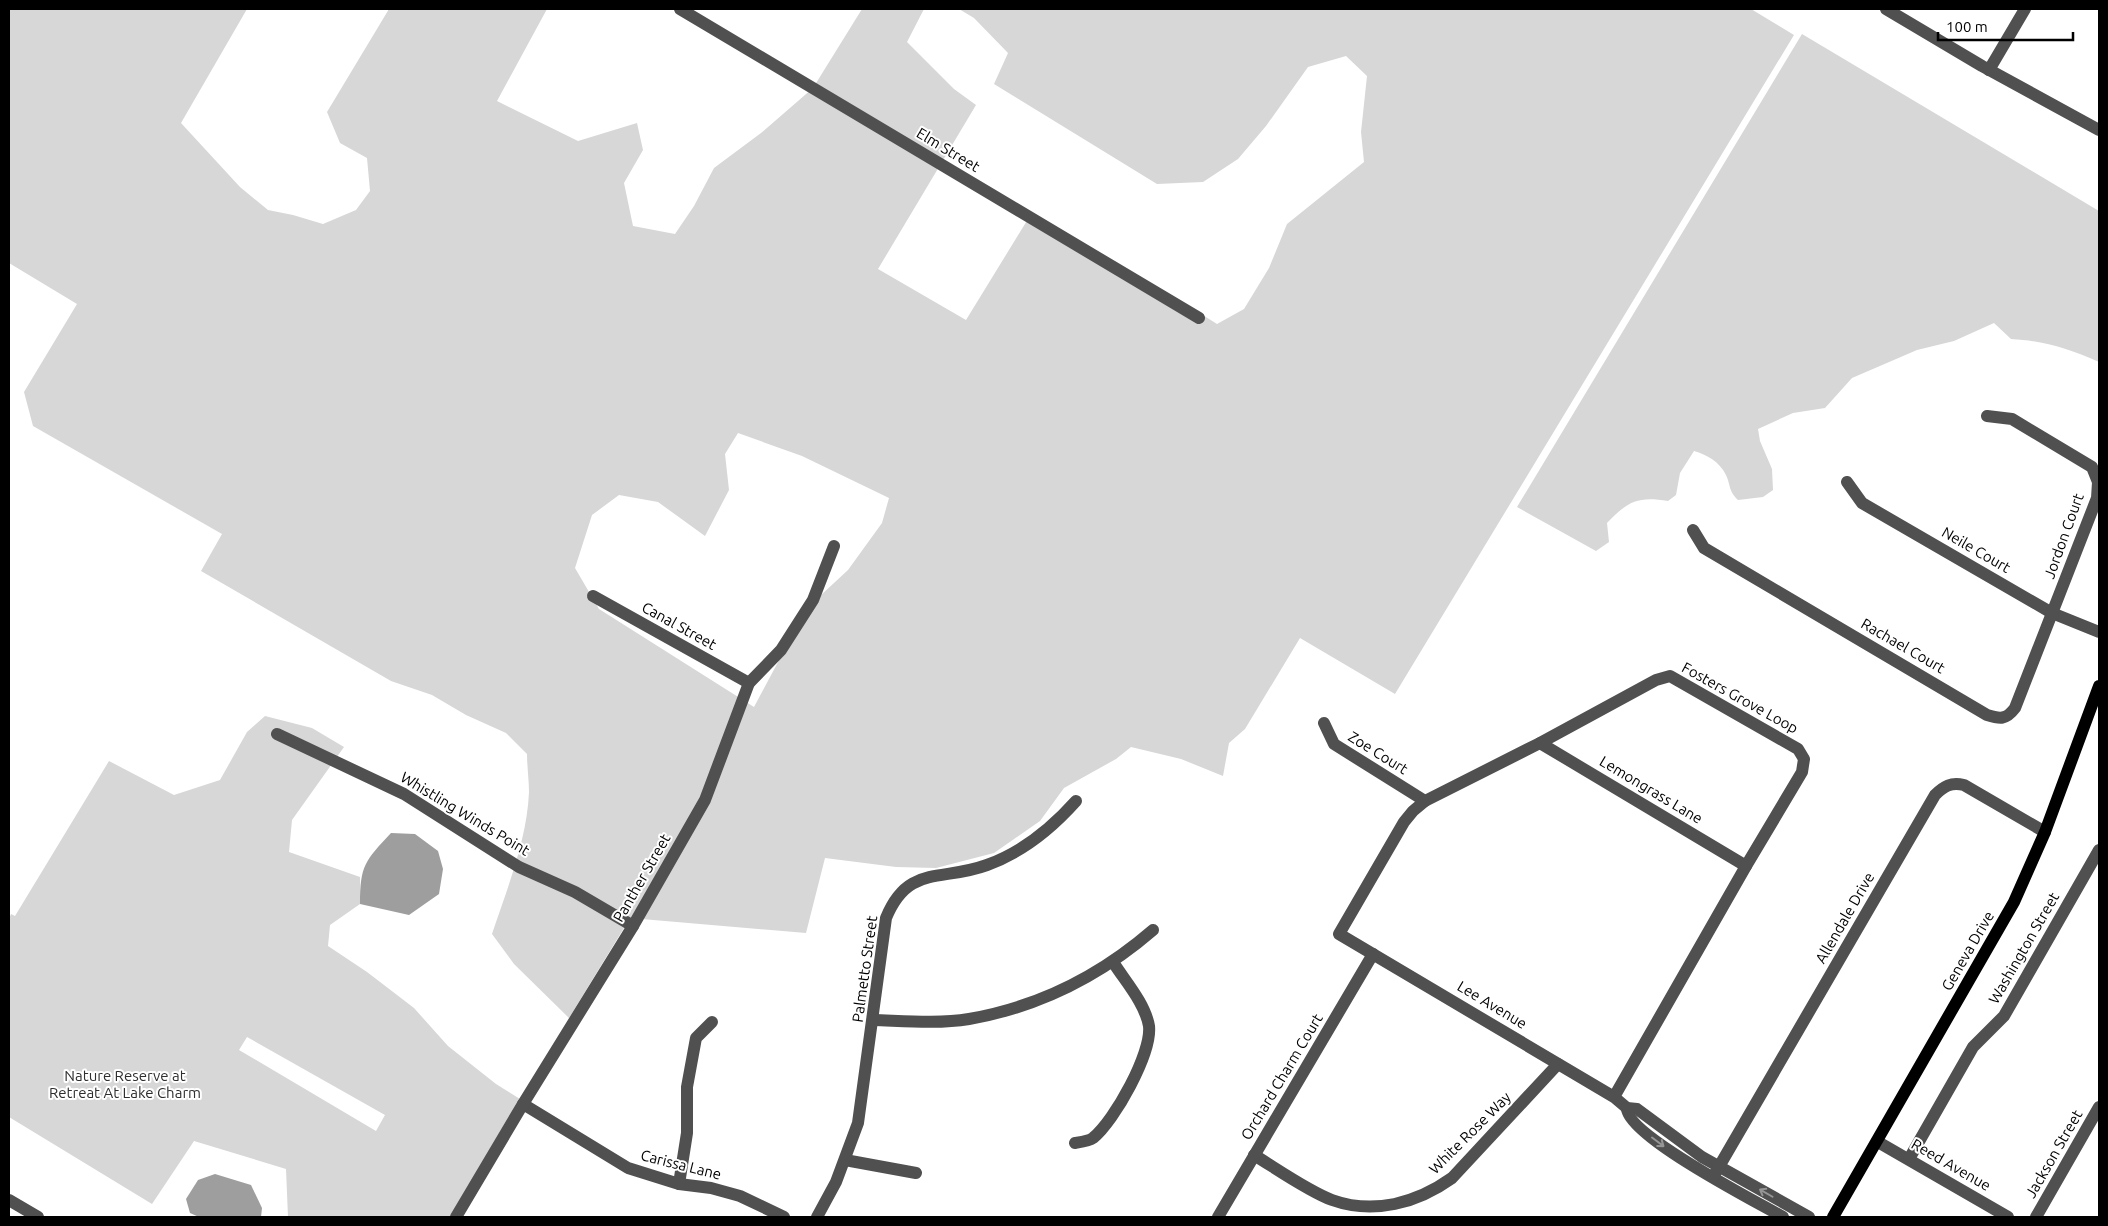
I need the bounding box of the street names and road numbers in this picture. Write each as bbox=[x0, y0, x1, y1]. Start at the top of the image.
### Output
street label: Elm Street bbox=[914, 124, 983, 175]
street label: Jordon Court bbox=[2040, 491, 2087, 581]
street label: Neile Court bbox=[1939, 523, 2014, 576]
street label: Canal Street bbox=[639, 598, 720, 653]
street label: Rachael Court bbox=[1858, 615, 1948, 676]
street label: Fosters Grove Loop bbox=[1679, 659, 1801, 737]
street label: Zoe Court bbox=[1345, 728, 1411, 778]
street label: Lemongrass Lane bbox=[1597, 752, 1706, 827]
street label: Whistling Winds Point bbox=[398, 768, 533, 859]
street label: Panther Street bbox=[609, 831, 674, 925]
street label: Allendale Drive bbox=[1812, 869, 1877, 966]
street label: Washington Street bbox=[1985, 889, 2062, 1006]
street label: Geneva Drive bbox=[1938, 908, 1997, 994]
street label: Palmetto Street bbox=[849, 914, 880, 1023]
street label: Lee Avenue bbox=[1454, 977, 1530, 1032]
street label: Orchard Charm Court bbox=[1237, 1011, 1326, 1143]
street label: White Rose Way bbox=[1425, 1088, 1514, 1177]
street label: Jackson Street bbox=[2022, 1107, 2086, 1201]
street label: Reed Avenue bbox=[1909, 1135, 1994, 1194]
street label: Carissa Lane bbox=[639, 1146, 723, 1183]

